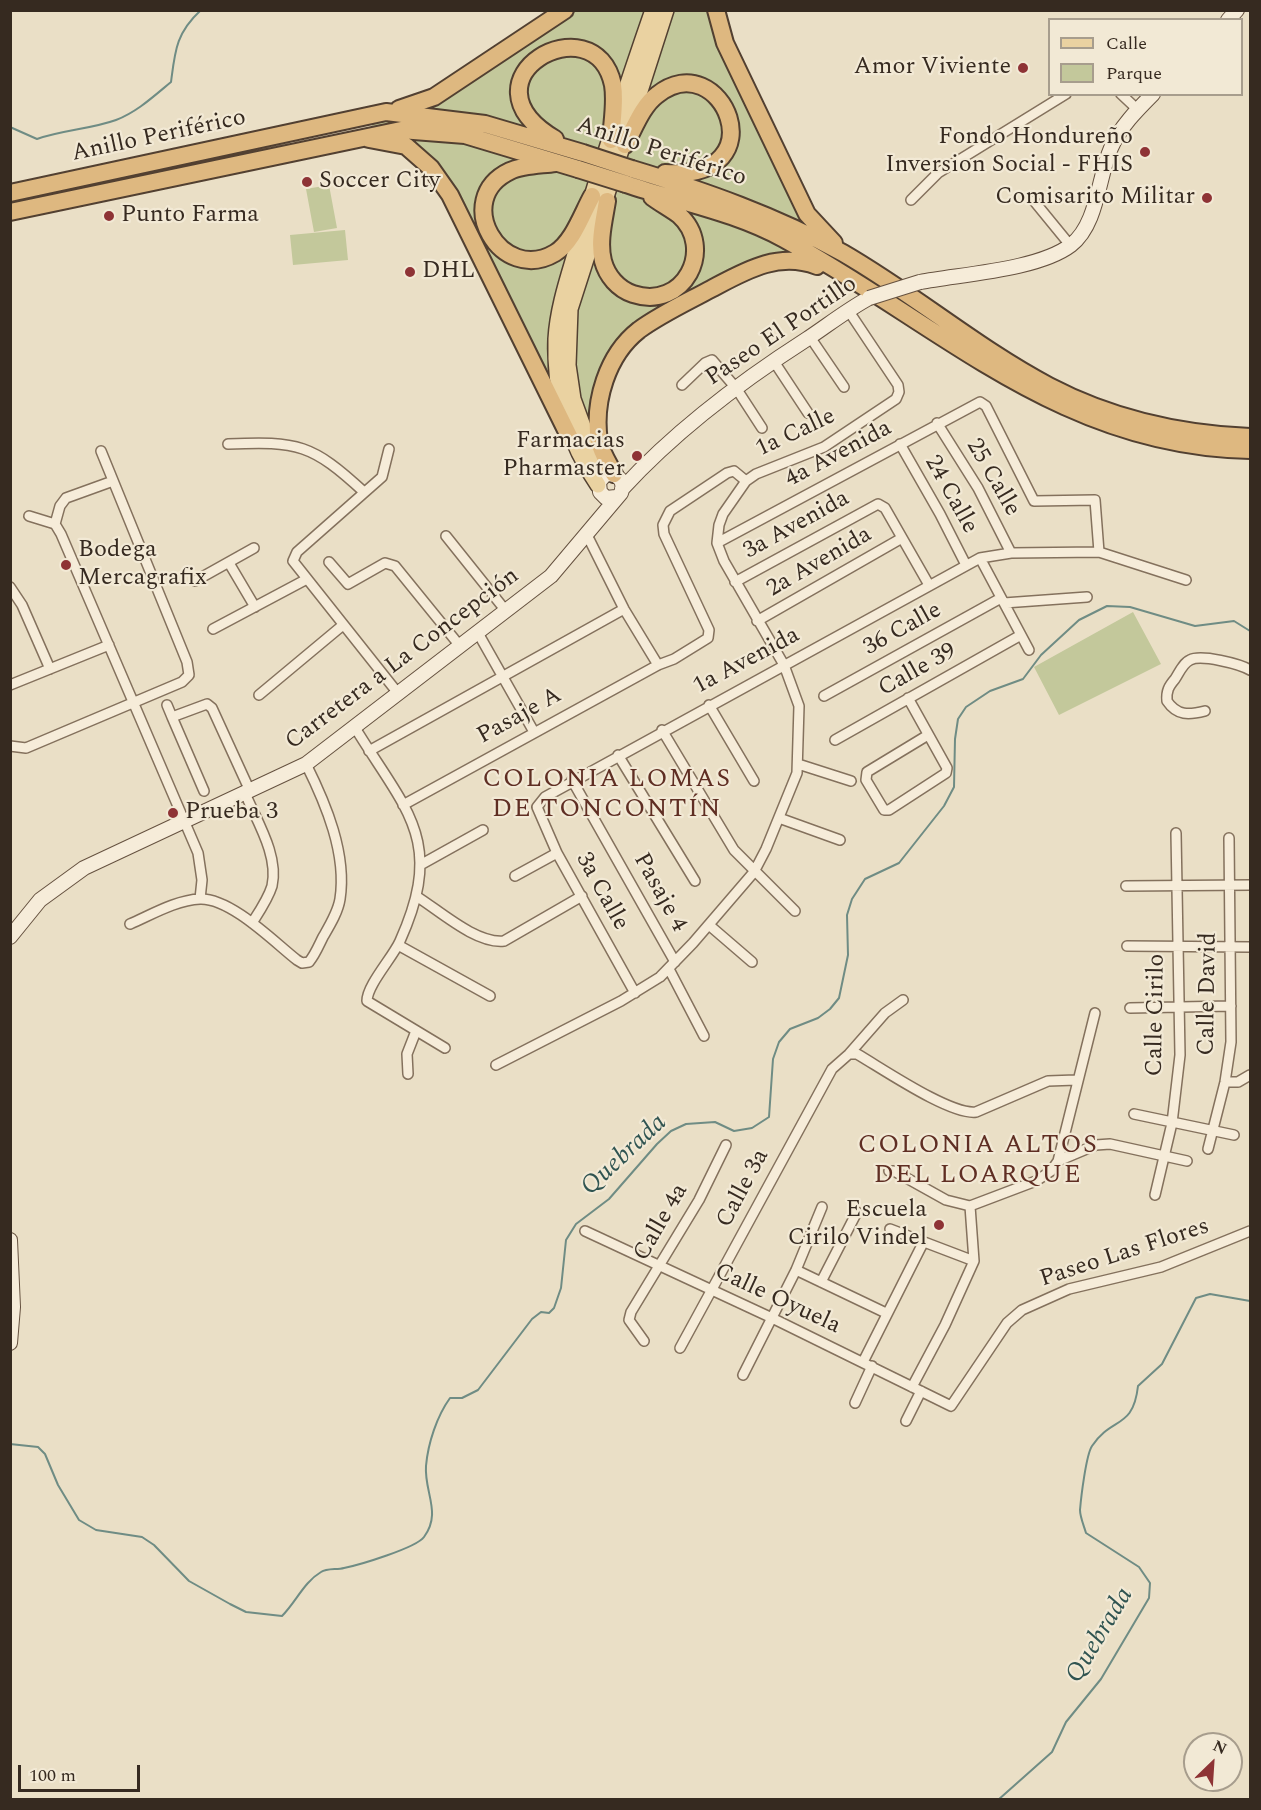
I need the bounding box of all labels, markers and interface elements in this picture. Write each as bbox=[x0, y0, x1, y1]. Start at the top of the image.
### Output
legend bbox=[1048, 18, 1243, 96]
text: Calle bbox=[1106, 30, 1147, 57]
place label: Amor Viviente bbox=[854, 54, 1011, 82]
text: Parque bbox=[1106, 60, 1162, 87]
marker: Amor Viviente bbox=[1016, 61, 1030, 75]
street label: Anillo Periférico bbox=[69, 104, 249, 170]
street label: Anillo Periférico bbox=[572, 112, 750, 194]
place label: Fondo Hondureño Inversion Social - FHIS bbox=[885, 124, 1133, 180]
marker: Fondo Hondureño Inversion Social - FHIS bbox=[1138, 145, 1152, 159]
place label: Soccer City bbox=[319, 168, 440, 196]
marker: Soccer City bbox=[300, 175, 314, 189]
place label: Comisarito Militar bbox=[995, 184, 1195, 212]
marker: Comisarito Militar bbox=[1200, 191, 1214, 205]
place label: Punto Farma bbox=[121, 202, 259, 230]
marker: Punto Farma bbox=[102, 209, 116, 223]
place label: DHL bbox=[422, 258, 475, 286]
marker: DHL bbox=[403, 265, 417, 279]
street label: Paseo El Portillo bbox=[701, 271, 863, 393]
street label: 1a Calle bbox=[752, 403, 840, 465]
street label: 4a Avenida bbox=[781, 415, 897, 495]
place label: Farmacias Pharmaster bbox=[503, 428, 625, 484]
street label: 25 Calle bbox=[958, 434, 1026, 522]
marker: Farmacias Pharmaster bbox=[630, 449, 644, 463]
street label: 24 Calle bbox=[917, 451, 983, 539]
street label: 3a Avenida bbox=[739, 485, 855, 567]
street label: 2a Avenida bbox=[762, 521, 878, 605]
place label: Bodega Mercagrafix bbox=[78, 537, 207, 593]
marker: Bodega Mercagrafix bbox=[59, 558, 73, 572]
street label: Carretera a La Concepción bbox=[280, 563, 526, 757]
street label: 36 Calle bbox=[859, 597, 947, 663]
street label: 1a Avenida bbox=[689, 622, 805, 702]
street label: Calle 39 bbox=[874, 638, 962, 704]
street label: Pasaje A bbox=[473, 682, 567, 752]
district label: COLONIA LOMAS DE TONCONTÍN bbox=[483, 765, 731, 826]
place label: Prueba 3 bbox=[185, 799, 278, 827]
marker: Prueba 3 bbox=[166, 806, 180, 820]
street label: 3a Calle bbox=[568, 848, 634, 936]
street label: Pasaje 4 bbox=[626, 848, 692, 938]
street label: Calle David bbox=[1194, 932, 1224, 1056]
street label: Calle Cirilo bbox=[1142, 953, 1172, 1077]
water label: Quebrada bbox=[576, 1109, 674, 1203]
district label: COLONIA ALTOS DEL LOARQUE bbox=[858, 1131, 1098, 1192]
street label: Calle 3a bbox=[711, 1145, 777, 1233]
street label: Calle 4a bbox=[628, 1179, 696, 1267]
place label: Escuela Cirilo Vindel bbox=[788, 1197, 927, 1253]
street label: Paseo Las Flores bbox=[1037, 1213, 1213, 1295]
marker: Escuela Cirilo Vindel bbox=[932, 1218, 946, 1232]
street label: Calle Oyuela bbox=[709, 1258, 845, 1342]
water label: Quebrada bbox=[1060, 1583, 1142, 1689]
north arrow bbox=[1183, 1732, 1243, 1792]
text: N bbox=[1209, 1734, 1231, 1761]
scale bar bbox=[21, 1753, 142, 1791]
text: 100 m bbox=[29, 1762, 76, 1789]

